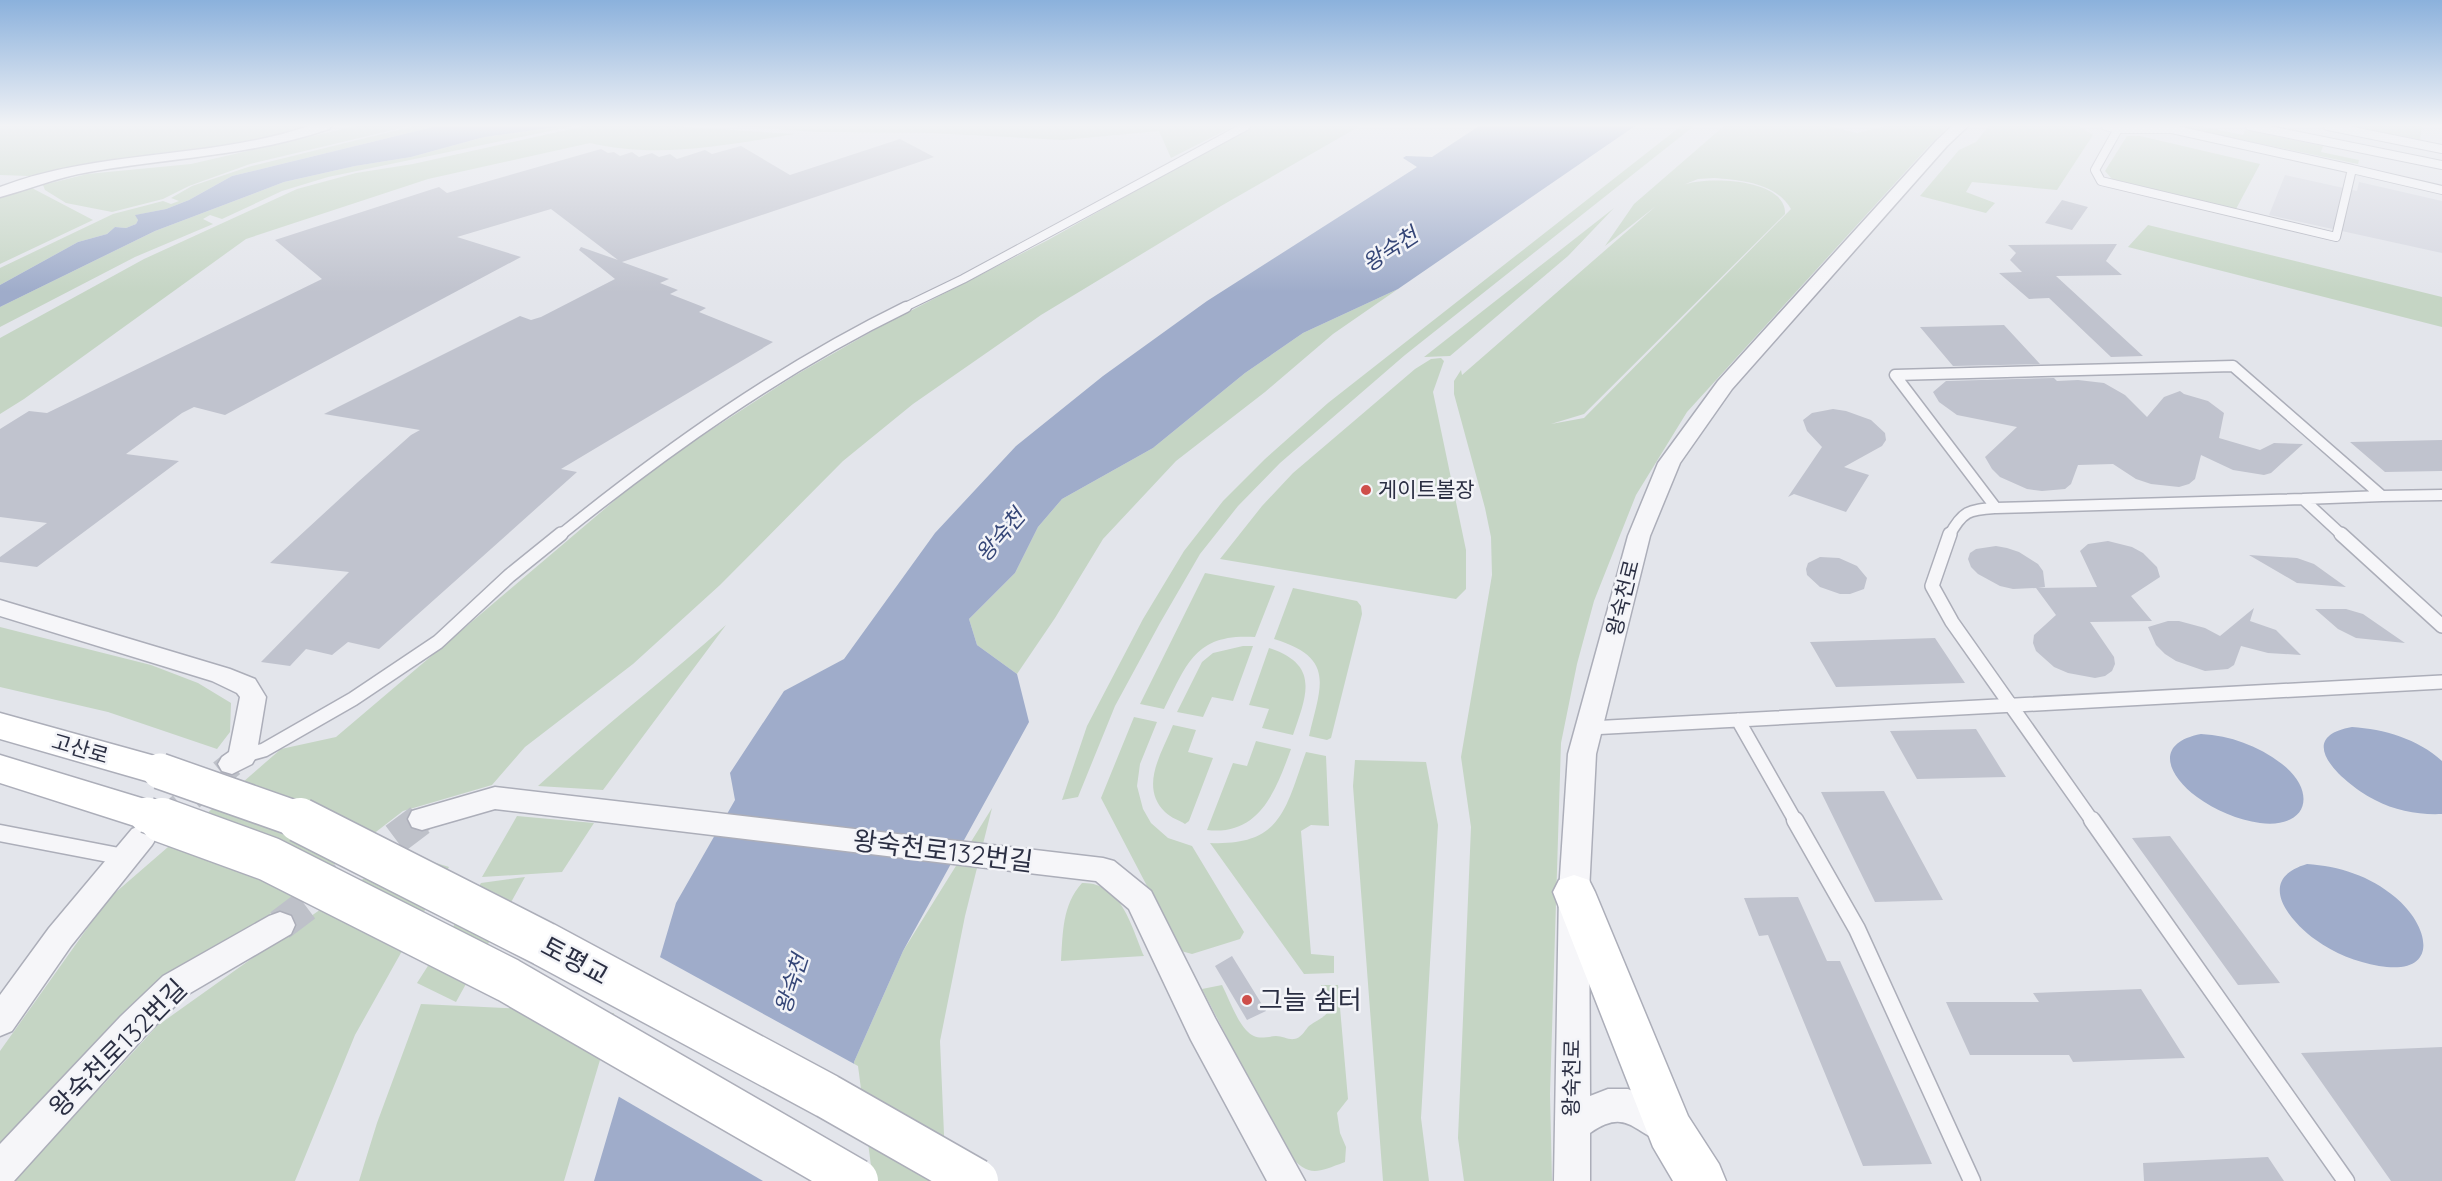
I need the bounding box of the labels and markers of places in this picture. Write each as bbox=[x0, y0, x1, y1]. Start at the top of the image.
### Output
place label: 게이트볼장 bbox=[1378, 476, 1475, 502]
marker: 게이트볼장 bbox=[1359, 483, 1373, 497]
place label: 그늘 쉼터 bbox=[1259, 983, 1362, 1016]
marker: 그늘 쉼터 bbox=[1240, 993, 1254, 1007]

